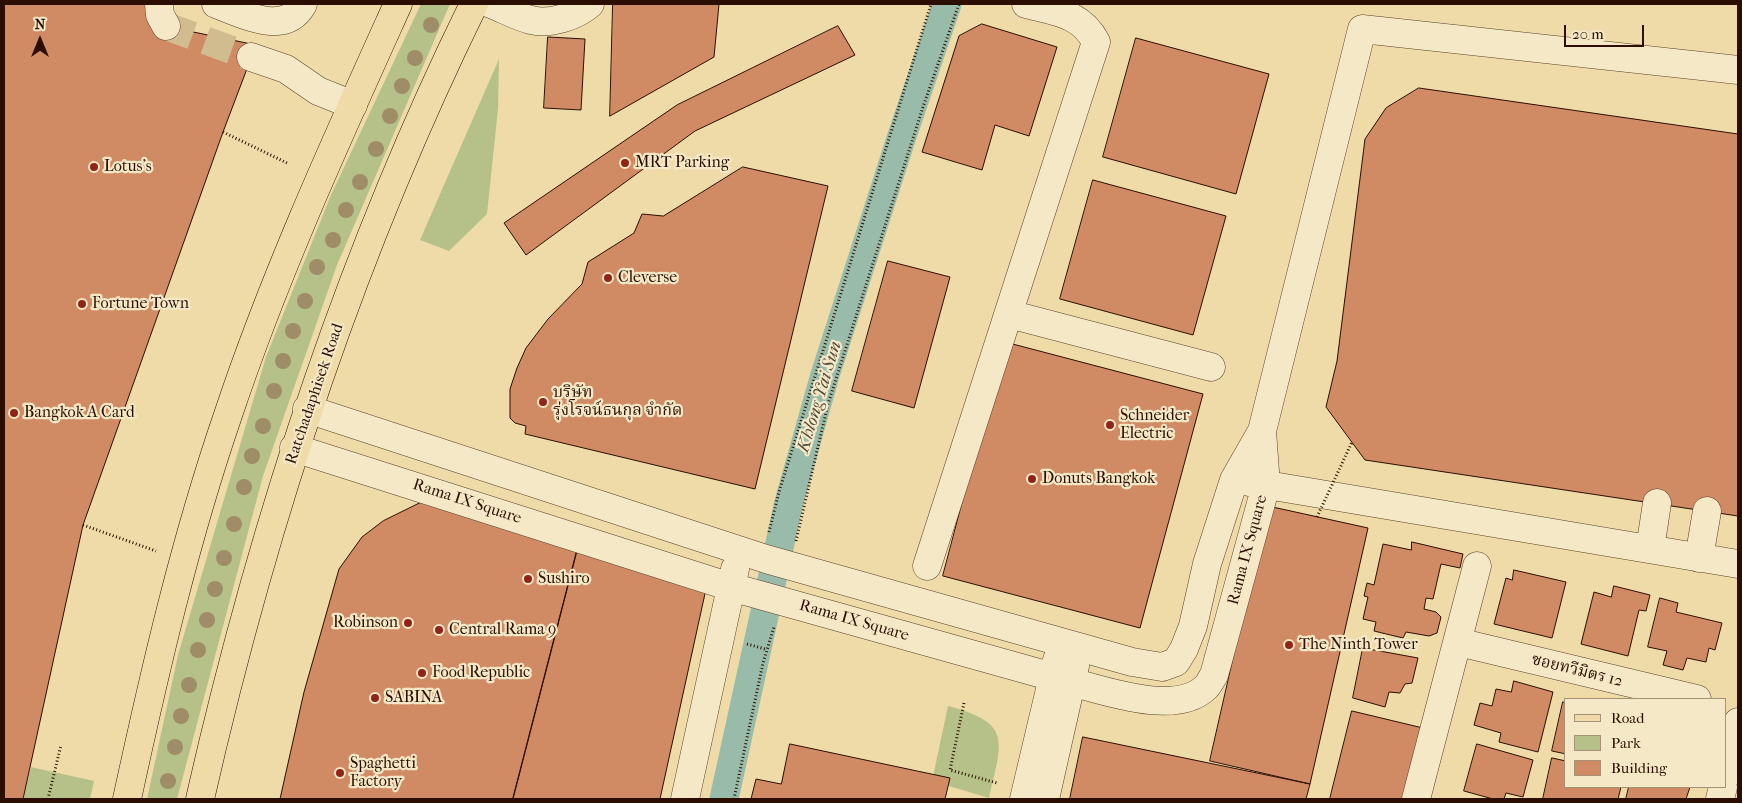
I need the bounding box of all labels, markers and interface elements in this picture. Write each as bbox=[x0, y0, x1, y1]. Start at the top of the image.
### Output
north arrow bbox=[15, 15, 65, 65]
scale bar bbox=[1567, 15, 1647, 47]
text: N bbox=[35, 16, 45, 33]
text: 20 m bbox=[1572, 25, 1604, 43]
place label: MRT Parking bbox=[635, 153, 729, 173]
place label: Lotus's bbox=[104, 157, 152, 177]
marker: MRT Parking bbox=[619, 157, 631, 169]
marker: Lotus's bbox=[88, 161, 100, 173]
place label: Cleverse bbox=[618, 268, 677, 288]
marker: Cleverse bbox=[602, 272, 614, 284]
place label: Fortune Town bbox=[92, 294, 189, 314]
marker: Fortune Town bbox=[76, 298, 88, 310]
street label: Ratchadaphisek Road bbox=[282, 321, 348, 467]
water label: Khlong Yai Sun bbox=[793, 339, 847, 455]
place label: บริษัท รุ่งโรจน์ธนกุล จำกัด bbox=[553, 383, 682, 421]
marker: บริษัท รุ่งโรจน์ธนกุล จำกัด bbox=[537, 396, 549, 408]
place label: Bangkok A Card bbox=[24, 403, 135, 423]
place label: Schneider Electric bbox=[1120, 406, 1189, 444]
marker: Bangkok A Card bbox=[8, 407, 20, 419]
marker: Schneider Electric bbox=[1104, 419, 1116, 431]
place label: Donuts Bangkok bbox=[1042, 469, 1155, 489]
marker: Donuts Bangkok bbox=[1026, 473, 1038, 485]
street label: Rama IX Square bbox=[410, 475, 524, 529]
street label: Rama IX Square bbox=[1224, 493, 1272, 607]
place label: Sushiro bbox=[538, 569, 590, 589]
marker: Sushiro bbox=[522, 573, 534, 585]
street label: Rama IX Square bbox=[797, 596, 911, 646]
place label: Robinson bbox=[333, 613, 398, 633]
marker: Robinson bbox=[402, 617, 414, 629]
place label: Central Rama 9 bbox=[449, 620, 556, 640]
marker: Central Rama 9 bbox=[433, 624, 445, 636]
place label: The Ninth Tower bbox=[1299, 635, 1418, 655]
marker: The Ninth Tower bbox=[1283, 639, 1295, 651]
street label: ซอยทวีมิตร 12 bbox=[1529, 650, 1625, 692]
place label: Food Republic bbox=[432, 663, 530, 683]
marker: Food Republic bbox=[416, 667, 428, 679]
place label: SABINA bbox=[385, 688, 442, 708]
marker: SABINA bbox=[369, 692, 381, 704]
legend bbox=[1564, 698, 1727, 788]
text: Road bbox=[1611, 709, 1644, 727]
text: Park bbox=[1611, 734, 1641, 752]
place label: Spaghetti Factory bbox=[350, 754, 416, 792]
text: Building bbox=[1611, 759, 1667, 777]
marker: Spaghetti Factory bbox=[334, 767, 346, 779]

